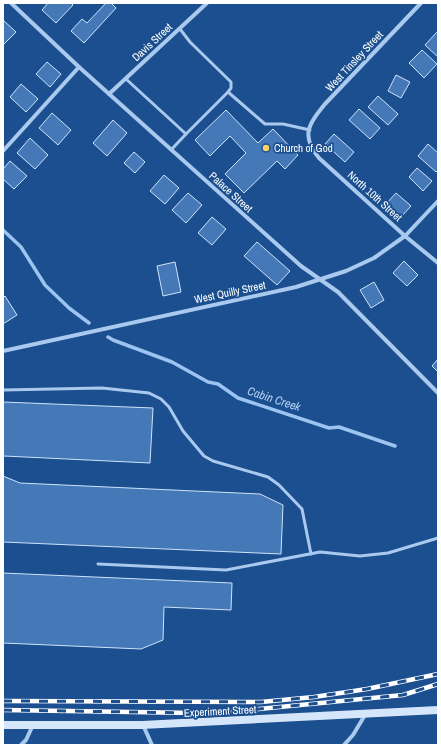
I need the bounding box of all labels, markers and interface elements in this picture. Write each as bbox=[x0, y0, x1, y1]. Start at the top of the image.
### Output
street label: Davis Street bbox=[129, 20, 175, 64]
street label: West Tinsley Street bbox=[322, 27, 386, 94]
place label: Church of God bbox=[274, 141, 333, 155]
marker: Church of God bbox=[261, 143, 271, 153]
street label: North 10th Street bbox=[345, 168, 406, 225]
street label: Palace Street bbox=[206, 169, 256, 216]
street label: West Quilly Street bbox=[193, 278, 267, 306]
water label: Cabin Creek bbox=[245, 383, 304, 415]
street label: Experiment Street bbox=[183, 702, 257, 720]

